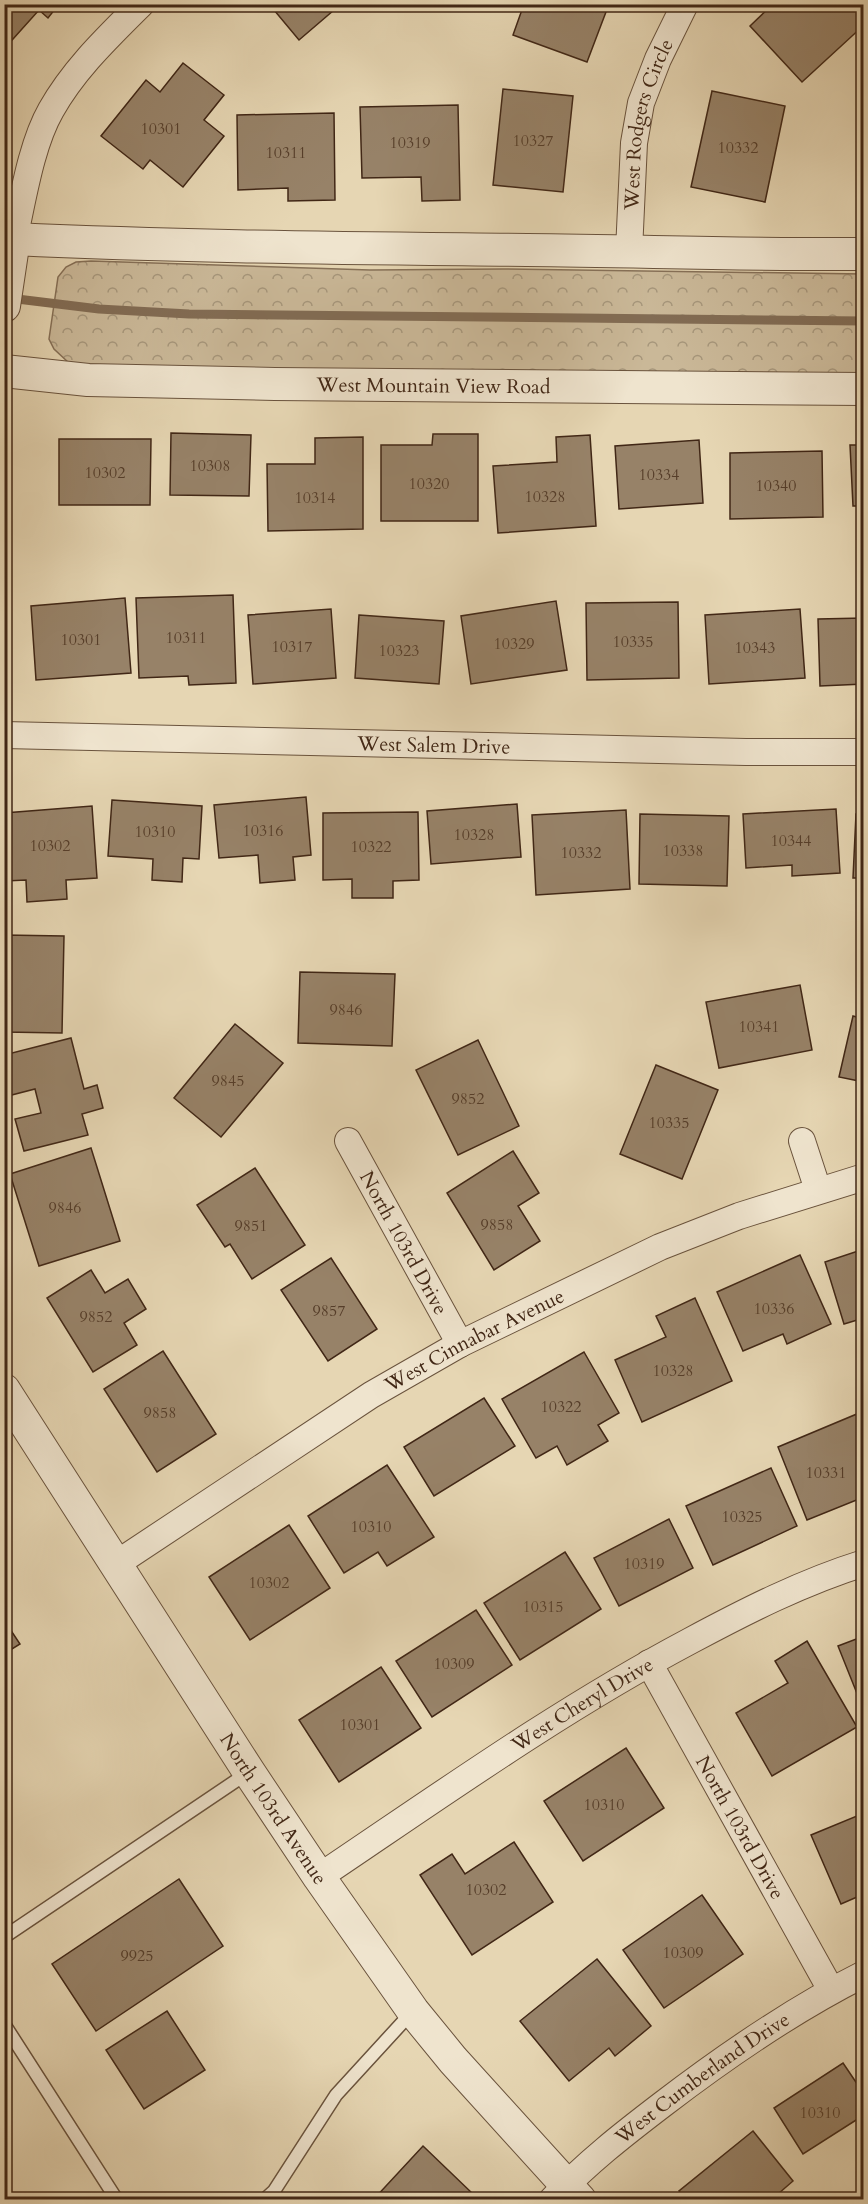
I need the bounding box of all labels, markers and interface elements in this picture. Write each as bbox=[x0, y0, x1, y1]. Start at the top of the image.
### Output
street label: West Rodgers Circle bbox=[618, 34, 680, 212]
house number: 10301 bbox=[141, 118, 181, 140]
house number: 10327 bbox=[513, 130, 553, 152]
house number: 10319 bbox=[390, 132, 430, 154]
house number: 10332 bbox=[718, 137, 758, 159]
house number: 10311 bbox=[266, 142, 306, 164]
street label: West Mountain View Road bbox=[315, 371, 551, 400]
house number: 10308 bbox=[190, 455, 230, 477]
house number: 10302 bbox=[85, 462, 125, 484]
house number: 10334 bbox=[639, 464, 679, 486]
house number: 10320 bbox=[409, 473, 449, 495]
house number: 10340 bbox=[756, 475, 796, 497]
house number: 10328 bbox=[525, 486, 565, 508]
house number: 10314 bbox=[295, 487, 335, 509]
house number: 10311 bbox=[166, 627, 206, 649]
house number: 10301 bbox=[61, 629, 101, 651]
house number: 10335 bbox=[613, 631, 653, 653]
house number: 10329 bbox=[494, 633, 534, 655]
house number: 10317 bbox=[272, 636, 312, 658]
house number: 10343 bbox=[735, 637, 775, 659]
house number: 10323 bbox=[379, 640, 419, 662]
street label: West Salem Drive bbox=[356, 730, 511, 761]
house number: 10316 bbox=[243, 820, 283, 842]
house number: 10310 bbox=[135, 821, 175, 843]
house number: 10328 bbox=[454, 824, 494, 846]
house number: 10344 bbox=[771, 830, 811, 852]
house number: 10302 bbox=[30, 835, 70, 857]
house number: 10322 bbox=[351, 836, 391, 858]
house number: 10338 bbox=[663, 840, 703, 862]
house number: 10332 bbox=[561, 842, 601, 864]
house number: 9846 bbox=[330, 999, 362, 1021]
house number: 10341 bbox=[739, 1016, 779, 1038]
house number: 9845 bbox=[212, 1070, 244, 1092]
house number: 9852 bbox=[452, 1088, 484, 1110]
house number: 10335 bbox=[649, 1112, 689, 1134]
street label: North 103rd Drive bbox=[353, 1166, 454, 1320]
house number: 9846 bbox=[49, 1197, 81, 1219]
house number: 9858 bbox=[481, 1214, 513, 1236]
house number: 9851 bbox=[235, 1215, 267, 1237]
street label: West Cinnabar Avenue bbox=[379, 1283, 569, 1399]
house number: 10336 bbox=[754, 1298, 794, 1320]
house number: 9857 bbox=[313, 1300, 345, 1322]
house number: 9852 bbox=[80, 1306, 112, 1328]
house number: 10328 bbox=[653, 1360, 693, 1382]
house number: 10322 bbox=[541, 1396, 581, 1418]
house number: 9858 bbox=[144, 1402, 176, 1424]
house number: 10331 bbox=[806, 1462, 846, 1484]
house number: 10325 bbox=[722, 1506, 762, 1528]
house number: 10310 bbox=[351, 1516, 391, 1538]
house number: 10319 bbox=[624, 1553, 664, 1575]
house number: 10302 bbox=[249, 1572, 289, 1594]
house number: 10315 bbox=[523, 1596, 563, 1618]
street label: West Cheryl Drive bbox=[505, 1651, 658, 1759]
house number: 10309 bbox=[434, 1653, 474, 1675]
house number: 10301 bbox=[340, 1714, 380, 1736]
street label: North 103rd Avenue bbox=[213, 1728, 333, 1890]
street label: North 103rd Drive bbox=[689, 1751, 791, 1904]
house number: 10310 bbox=[584, 1794, 624, 1816]
house number: 10302 bbox=[466, 1879, 506, 1901]
house number: 10309 bbox=[663, 1942, 703, 1964]
house number: 9925 bbox=[121, 1945, 153, 1967]
street label: West Cumberland Drive bbox=[609, 2006, 795, 2151]
house number: 10310 bbox=[800, 2102, 840, 2124]

